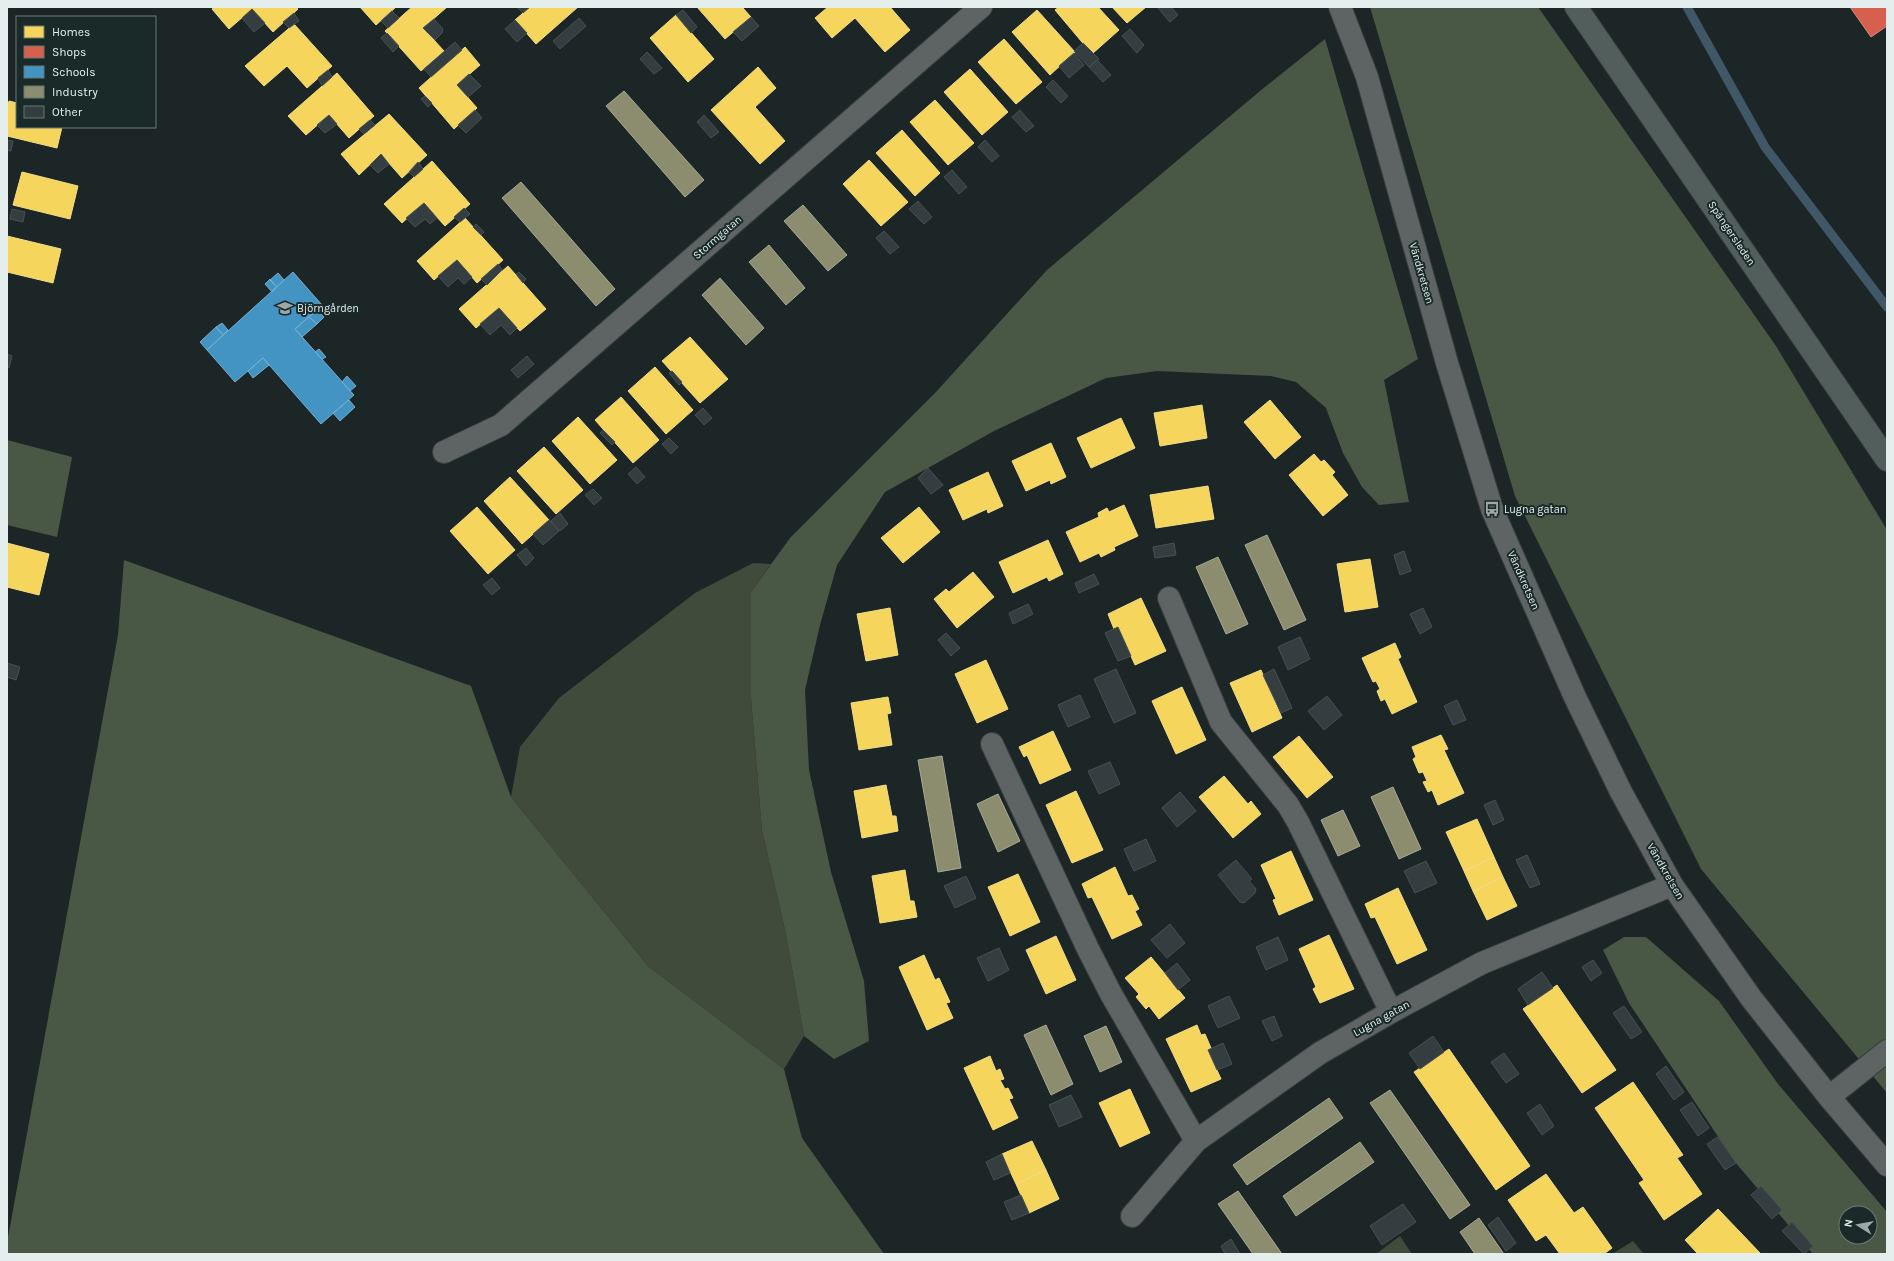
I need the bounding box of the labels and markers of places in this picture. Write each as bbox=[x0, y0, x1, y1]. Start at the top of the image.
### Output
school or university icon: Björngården bbox=[276, 299, 294, 317]
place label: Björngården bbox=[297, 302, 359, 315]
bus stop icon: Lugna gatan bbox=[1483, 500, 1501, 518]
place label: Lugna gatan bbox=[1504, 503, 1566, 516]

